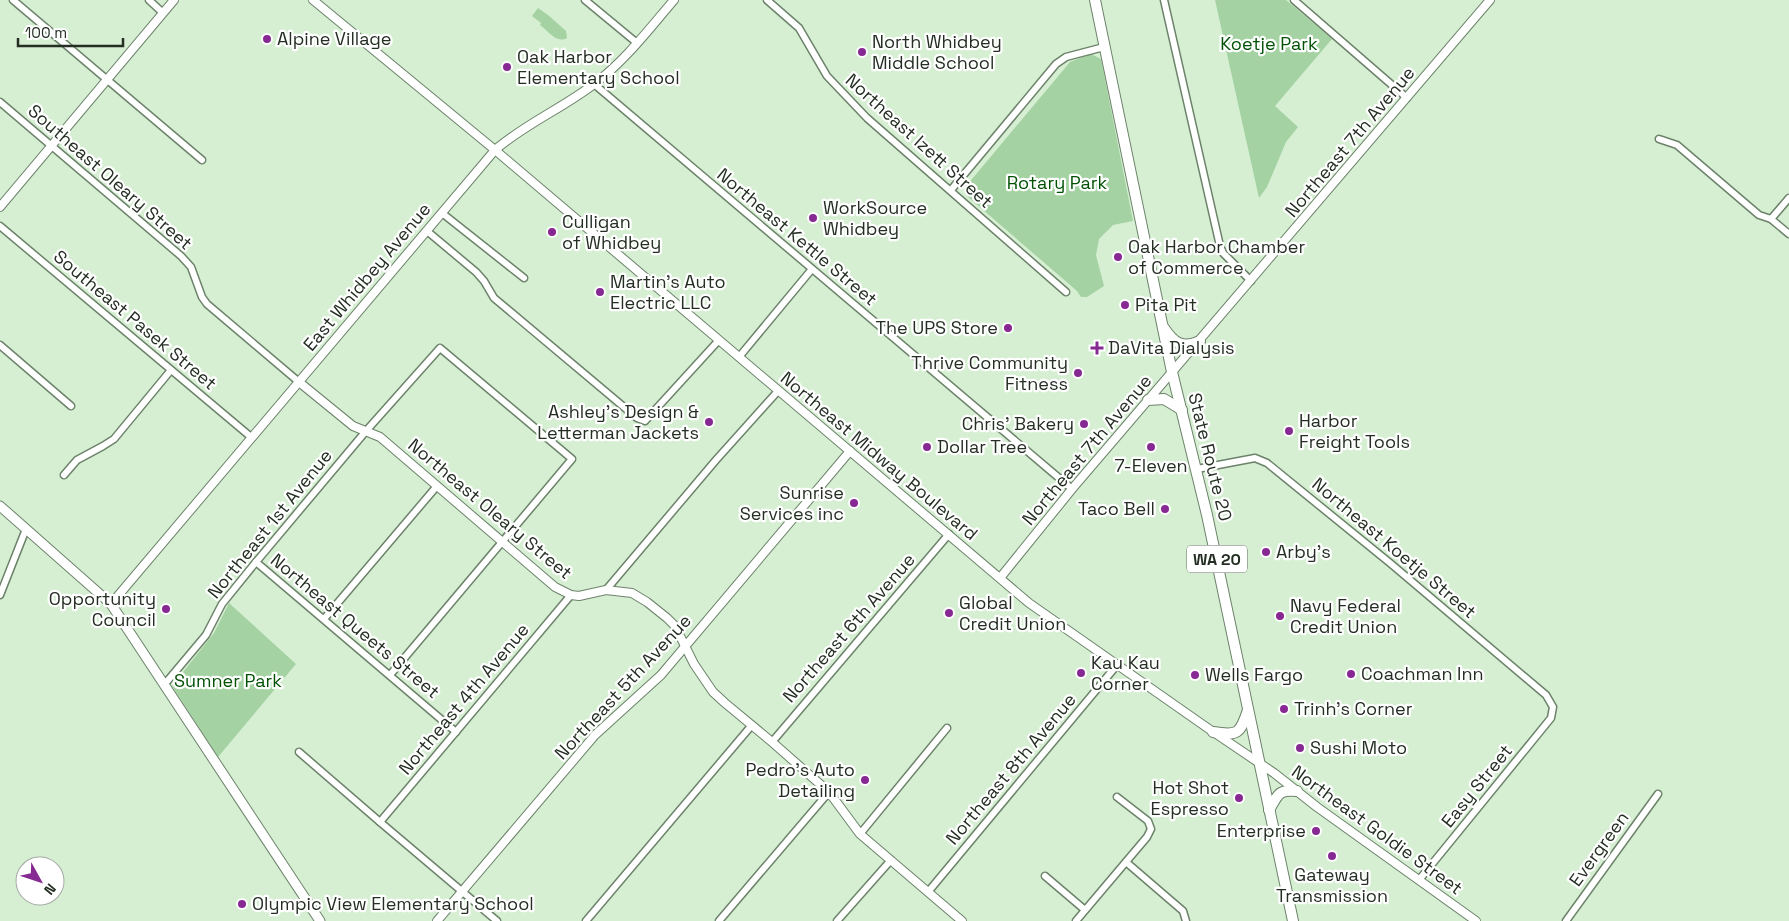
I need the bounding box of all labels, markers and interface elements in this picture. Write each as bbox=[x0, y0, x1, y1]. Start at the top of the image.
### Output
scale bar bbox=[18, 15, 122, 47]
text: 100 m bbox=[25, 23, 67, 42]
place label: Alpine Village bbox=[277, 27, 392, 50]
place label: North Whidbey Middle School bbox=[872, 30, 1002, 74]
park label: Koetje Park bbox=[1220, 32, 1318, 55]
marker: Alpine Village bbox=[261, 33, 273, 45]
place label: Oak Harbor Elementary School bbox=[517, 45, 680, 89]
marker: North Whidbey Middle School bbox=[856, 46, 868, 58]
marker: Oak Harbor Elementary School bbox=[501, 61, 513, 73]
street label: Northeast 7th Avenue bbox=[1280, 62, 1419, 222]
street label: Northeast Izett Street bbox=[841, 68, 998, 213]
street label: Southeast Oleary Street bbox=[23, 99, 197, 254]
street label: Northeast Kettle Street bbox=[712, 163, 882, 310]
park label: Rotary Park bbox=[1007, 171, 1108, 194]
place label: WorkSource Whidbey bbox=[823, 196, 927, 240]
street label: East Whidbey Avenue bbox=[298, 198, 435, 355]
place label: Culligan of Whidbey bbox=[562, 210, 661, 254]
marker: WorkSource Whidbey bbox=[807, 212, 819, 224]
marker: Culligan of Whidbey bbox=[546, 226, 558, 238]
place label: Oak Harbor Chamber of Commerce bbox=[1128, 235, 1305, 279]
street label: Southeast Pasek Street bbox=[49, 245, 222, 395]
marker: Oak Harbor Chamber of Commerce bbox=[1112, 251, 1124, 263]
place label: Martin's Auto Electric LLC bbox=[610, 270, 726, 314]
marker: Martin's Auto Electric LLC bbox=[594, 286, 606, 298]
place label: Pita Pit bbox=[1135, 293, 1197, 316]
marker: Pita Pit bbox=[1119, 299, 1131, 311]
place label: The UPS Store bbox=[875, 316, 998, 339]
marker: The UPS Store bbox=[1002, 322, 1014, 334]
place label: DaVita Dialysis bbox=[1108, 336, 1235, 359]
marker: DaVita Dialysis bbox=[1090, 341, 1104, 355]
place label: Thrive Community Fitness bbox=[911, 351, 1068, 395]
street label: Northeast Midway Boulevard bbox=[776, 366, 983, 545]
marker: Thrive Community Fitness bbox=[1072, 367, 1084, 379]
street label: Northeast 7th Avenue bbox=[1017, 370, 1156, 530]
street label: State Route 20 bbox=[1183, 390, 1238, 523]
place label: Ashley's Design & Letterman Jackets bbox=[537, 400, 699, 444]
place label: Harbor Freight Tools bbox=[1299, 409, 1410, 453]
place label: Chris' Bakery bbox=[962, 412, 1074, 435]
marker: Ashley's Design & Letterman Jackets bbox=[703, 416, 715, 428]
marker: Chris' Bakery bbox=[1078, 418, 1090, 430]
marker: Harbor Freight Tools bbox=[1283, 425, 1295, 437]
street label: Northeast Oleary Street bbox=[404, 433, 577, 584]
place label: Dollar Tree bbox=[937, 435, 1027, 458]
marker: Dollar Tree bbox=[921, 441, 933, 453]
marker: 7-Eleven bbox=[1145, 441, 1157, 453]
street label: Northeast 1st Avenue bbox=[202, 444, 337, 603]
place label: 7-Eleven bbox=[1114, 454, 1188, 477]
street label: Northeast Koetje Street bbox=[1308, 472, 1481, 623]
place label: Sunrise Services inc bbox=[740, 481, 844, 525]
marker: Sunrise Services inc bbox=[848, 497, 860, 509]
place label: Taco Bell bbox=[1078, 497, 1155, 520]
marker: Taco Bell bbox=[1159, 503, 1171, 515]
place label: Arby's bbox=[1276, 540, 1331, 563]
road number: WA 20 bbox=[1187, 546, 1247, 572]
marker: Arby's bbox=[1260, 546, 1272, 558]
street label: Northeast Queets Street bbox=[266, 548, 445, 703]
street label: Northeast 6th Avenue bbox=[777, 548, 920, 707]
place label: Opportunity Council bbox=[49, 587, 156, 631]
place label: Global Credit Union bbox=[959, 591, 1066, 635]
place label: Navy Federal Credit Union bbox=[1290, 594, 1401, 638]
marker: Opportunity Council bbox=[160, 603, 172, 615]
marker: Global Credit Union bbox=[943, 607, 955, 619]
street label: Northeast 5th Avenue bbox=[549, 609, 696, 764]
marker: Navy Federal Credit Union bbox=[1274, 610, 1286, 622]
street label: Northeast 4th Avenue bbox=[393, 618, 534, 779]
place label: Kau Kau Corner bbox=[1091, 651, 1160, 695]
place label: Coachman Inn bbox=[1361, 662, 1484, 685]
place label: Wells Fargo bbox=[1205, 663, 1303, 686]
marker: Kau Kau Corner bbox=[1075, 667, 1087, 679]
marker: Coachman Inn bbox=[1345, 668, 1357, 680]
park label: Sumner Park bbox=[174, 669, 282, 692]
marker: Wells Fargo bbox=[1189, 669, 1201, 681]
street label: Northeast 8th Avenue bbox=[940, 688, 1081, 849]
place label: Trinh's Corner bbox=[1294, 697, 1413, 720]
marker: Trinh's Corner bbox=[1278, 703, 1290, 715]
place label: Sushi Moto bbox=[1310, 736, 1407, 759]
street label: Easy Street bbox=[1436, 739, 1517, 832]
marker: Sushi Moto bbox=[1294, 742, 1306, 754]
place label: Pedro’s Auto Detailing bbox=[745, 758, 855, 802]
street label: Northeast Goldie Street bbox=[1287, 760, 1467, 899]
marker: Pedro’s Auto Detailing bbox=[859, 774, 871, 786]
place label: Hot Shot Espresso bbox=[1151, 776, 1229, 820]
marker: Hot Shot Espresso bbox=[1233, 792, 1245, 804]
street label: Evergreen bbox=[1564, 807, 1633, 891]
place label: Enterprise bbox=[1217, 819, 1306, 842]
marker: Enterprise bbox=[1310, 825, 1322, 837]
marker: Gateway Transmission bbox=[1326, 850, 1338, 862]
north arrow bbox=[15, 856, 65, 906]
place label: Gateway Transmission bbox=[1276, 863, 1388, 907]
text: N bbox=[40, 880, 60, 899]
place label: Olympic View Elementary School bbox=[252, 892, 534, 915]
marker: Olympic View Elementary School bbox=[236, 898, 248, 910]

